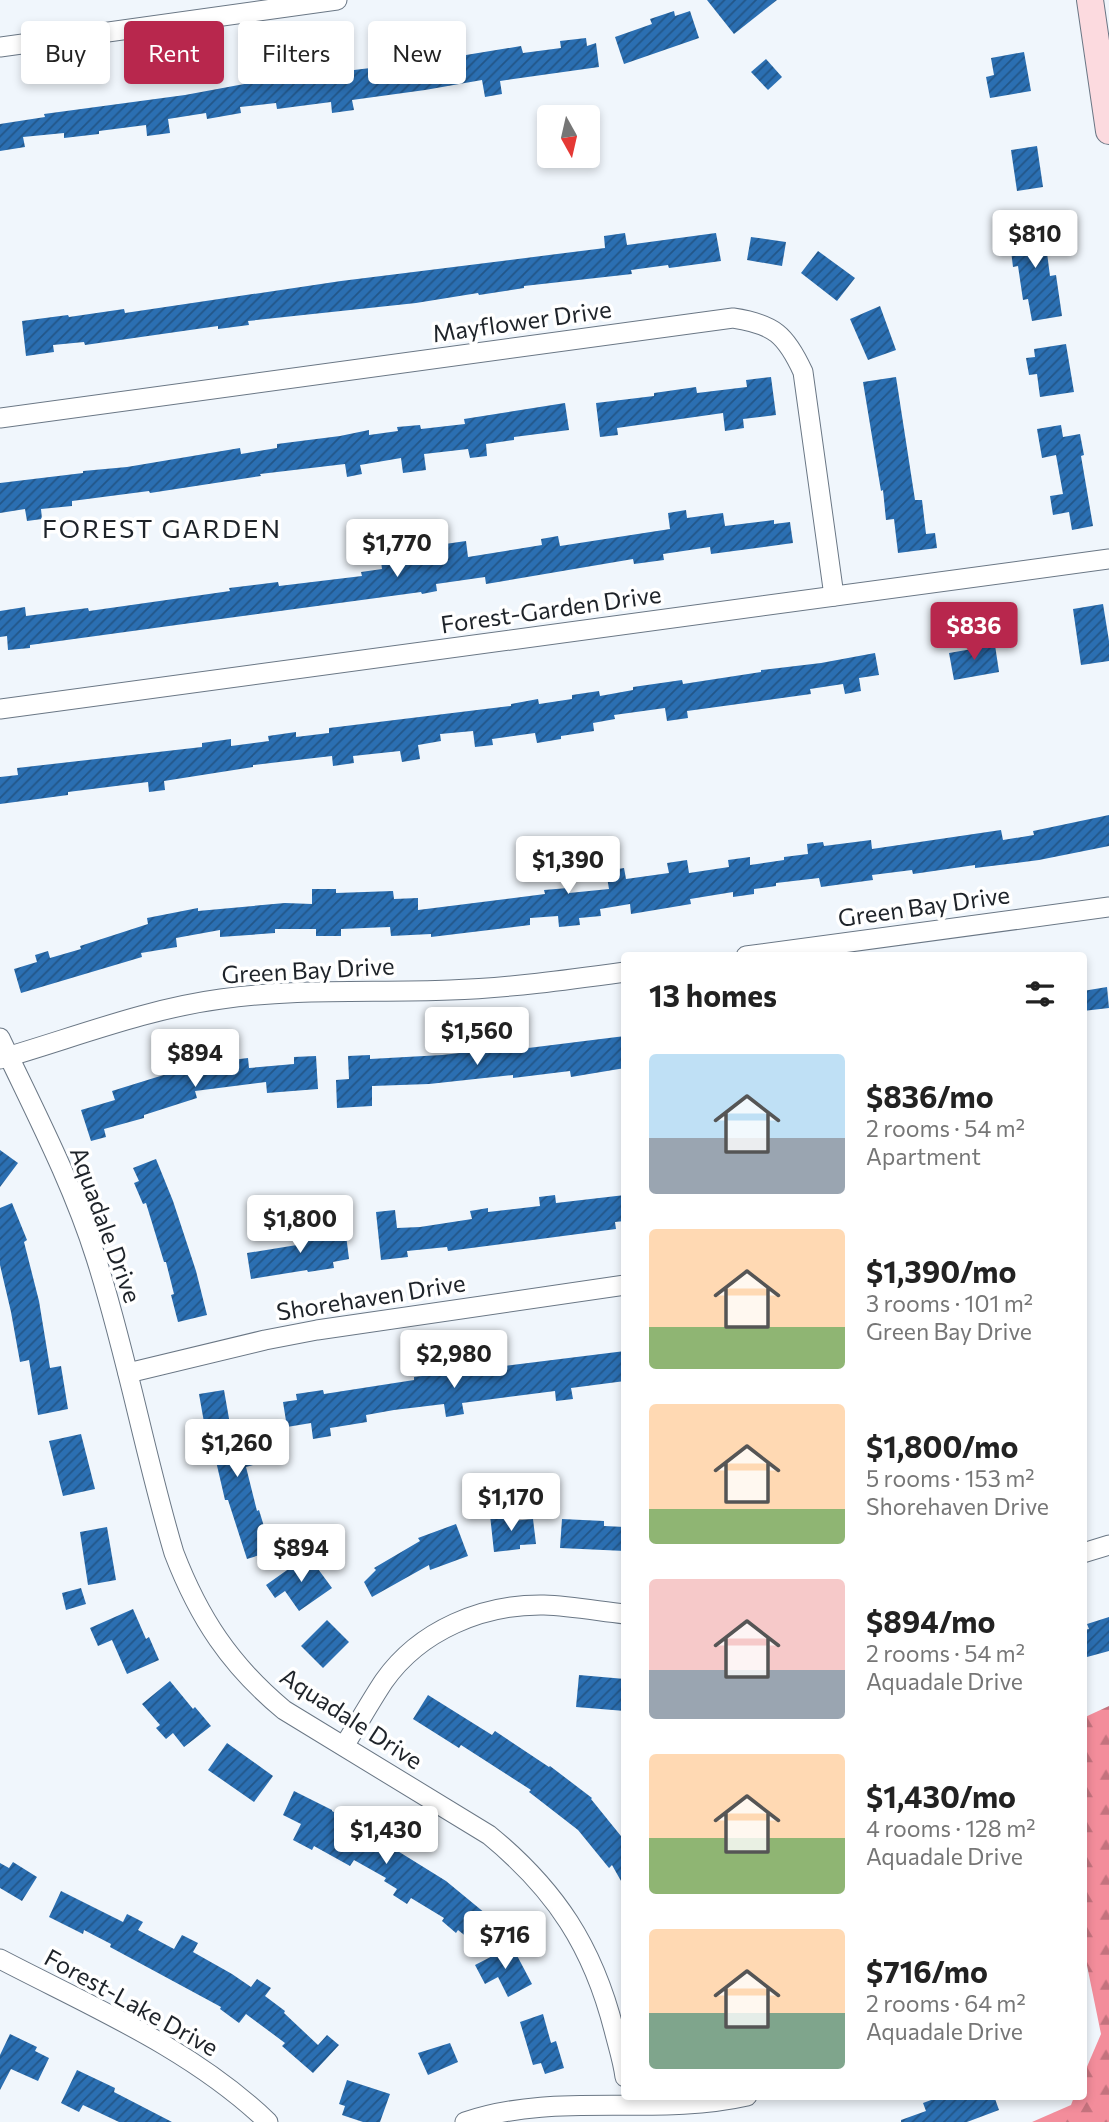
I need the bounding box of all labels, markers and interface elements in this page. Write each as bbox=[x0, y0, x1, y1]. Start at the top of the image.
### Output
chip: Buy bbox=[21, 21, 110, 84]
chip: Rent bbox=[124, 21, 224, 84]
chip: Filters bbox=[238, 21, 354, 84]
chip: New bbox=[368, 21, 466, 84]
north arrow bbox=[537, 105, 600, 168]
map controls bbox=[537, 105, 600, 168]
pin: $810 bbox=[994, 210, 1076, 270]
text: $810 bbox=[1008, 219, 1062, 247]
street label: Mayflower Drive bbox=[430, 294, 613, 347]
district label: FOREST GARDEN bbox=[42, 512, 282, 543]
pin: $1,770 bbox=[340, 520, 454, 579]
text: $1,770 bbox=[362, 528, 432, 556]
street label: Forest-Garden Drive bbox=[439, 579, 663, 638]
pin: $836 bbox=[933, 602, 1015, 662]
text: $836 bbox=[947, 611, 1001, 639]
pin: $1,390 bbox=[511, 836, 625, 896]
text: $1,390 bbox=[532, 845, 604, 873]
street label: Green Bay Drive bbox=[836, 879, 1012, 932]
street label: Green Bay Drive bbox=[221, 950, 395, 989]
icon: filters bbox=[1021, 975, 1059, 1013]
text: 13 homes bbox=[649, 976, 777, 1013]
pin: $1,560 bbox=[420, 1007, 534, 1067]
text: $1,560 bbox=[441, 1016, 513, 1044]
pin: $894 bbox=[154, 1030, 236, 1089]
text: $894 bbox=[167, 1038, 223, 1066]
text: $836/mo bbox=[866, 1077, 994, 1114]
icon: home bbox=[705, 1082, 789, 1166]
text: 2 rooms · 54 m² bbox=[866, 1114, 1025, 1142]
text: Apartment bbox=[866, 1142, 981, 1170]
street label: Aquadale Drive bbox=[65, 1143, 148, 1306]
pin: $1,800 bbox=[243, 1196, 357, 1255]
text: $1,800 bbox=[263, 1204, 337, 1232]
text: $1,390/mo bbox=[866, 1252, 1016, 1289]
icon: home bbox=[705, 1257, 789, 1341]
street label: Shorehaven Drive bbox=[274, 1267, 467, 1326]
text: 3 rooms · 101 m² bbox=[866, 1289, 1033, 1317]
text: Green Bay Drive bbox=[866, 1317, 1032, 1345]
pin: $2,980 bbox=[397, 1330, 511, 1390]
text: $2,980 bbox=[416, 1339, 492, 1367]
pin: $1,260 bbox=[180, 1420, 294, 1479]
text: $1,800/mo bbox=[866, 1427, 1018, 1464]
text: $1,260 bbox=[201, 1428, 273, 1456]
icon: home bbox=[705, 1432, 789, 1516]
text: 5 rooms · 153 m² bbox=[866, 1464, 1035, 1492]
pin: $1,170 bbox=[454, 1474, 568, 1533]
text: $1,170 bbox=[478, 1482, 544, 1510]
text: Shorehaven Drive bbox=[866, 1492, 1049, 1520]
pin: $894 bbox=[260, 1524, 342, 1584]
text: $894 bbox=[273, 1533, 329, 1561]
text: $894/mo bbox=[866, 1602, 995, 1639]
icon: home bbox=[705, 1607, 789, 1691]
text: 2 rooms · 54 m² bbox=[866, 1639, 1025, 1667]
street label: Aquadale Drive bbox=[275, 1661, 428, 1774]
text: Aquadale Drive bbox=[866, 1667, 1023, 1695]
text: $1,430/mo bbox=[866, 1777, 1016, 1814]
icon: home bbox=[705, 1782, 789, 1866]
pin: $1,430 bbox=[329, 1806, 443, 1866]
text: 4 rooms · 128 m² bbox=[866, 1814, 1035, 1842]
text: $1,430 bbox=[350, 1815, 422, 1843]
text: Aquadale Drive bbox=[866, 1842, 1023, 1870]
pin: $716 bbox=[464, 1912, 546, 1971]
text: $716 bbox=[480, 1920, 530, 1948]
street label: Forest-Lake Drive bbox=[40, 1942, 224, 2061]
text: $716/mo bbox=[866, 1952, 988, 1989]
icon: home bbox=[705, 1957, 789, 2041]
text: 2 rooms · 64 m² bbox=[866, 1989, 1026, 2017]
text: Aquadale Drive bbox=[866, 2017, 1023, 2045]

